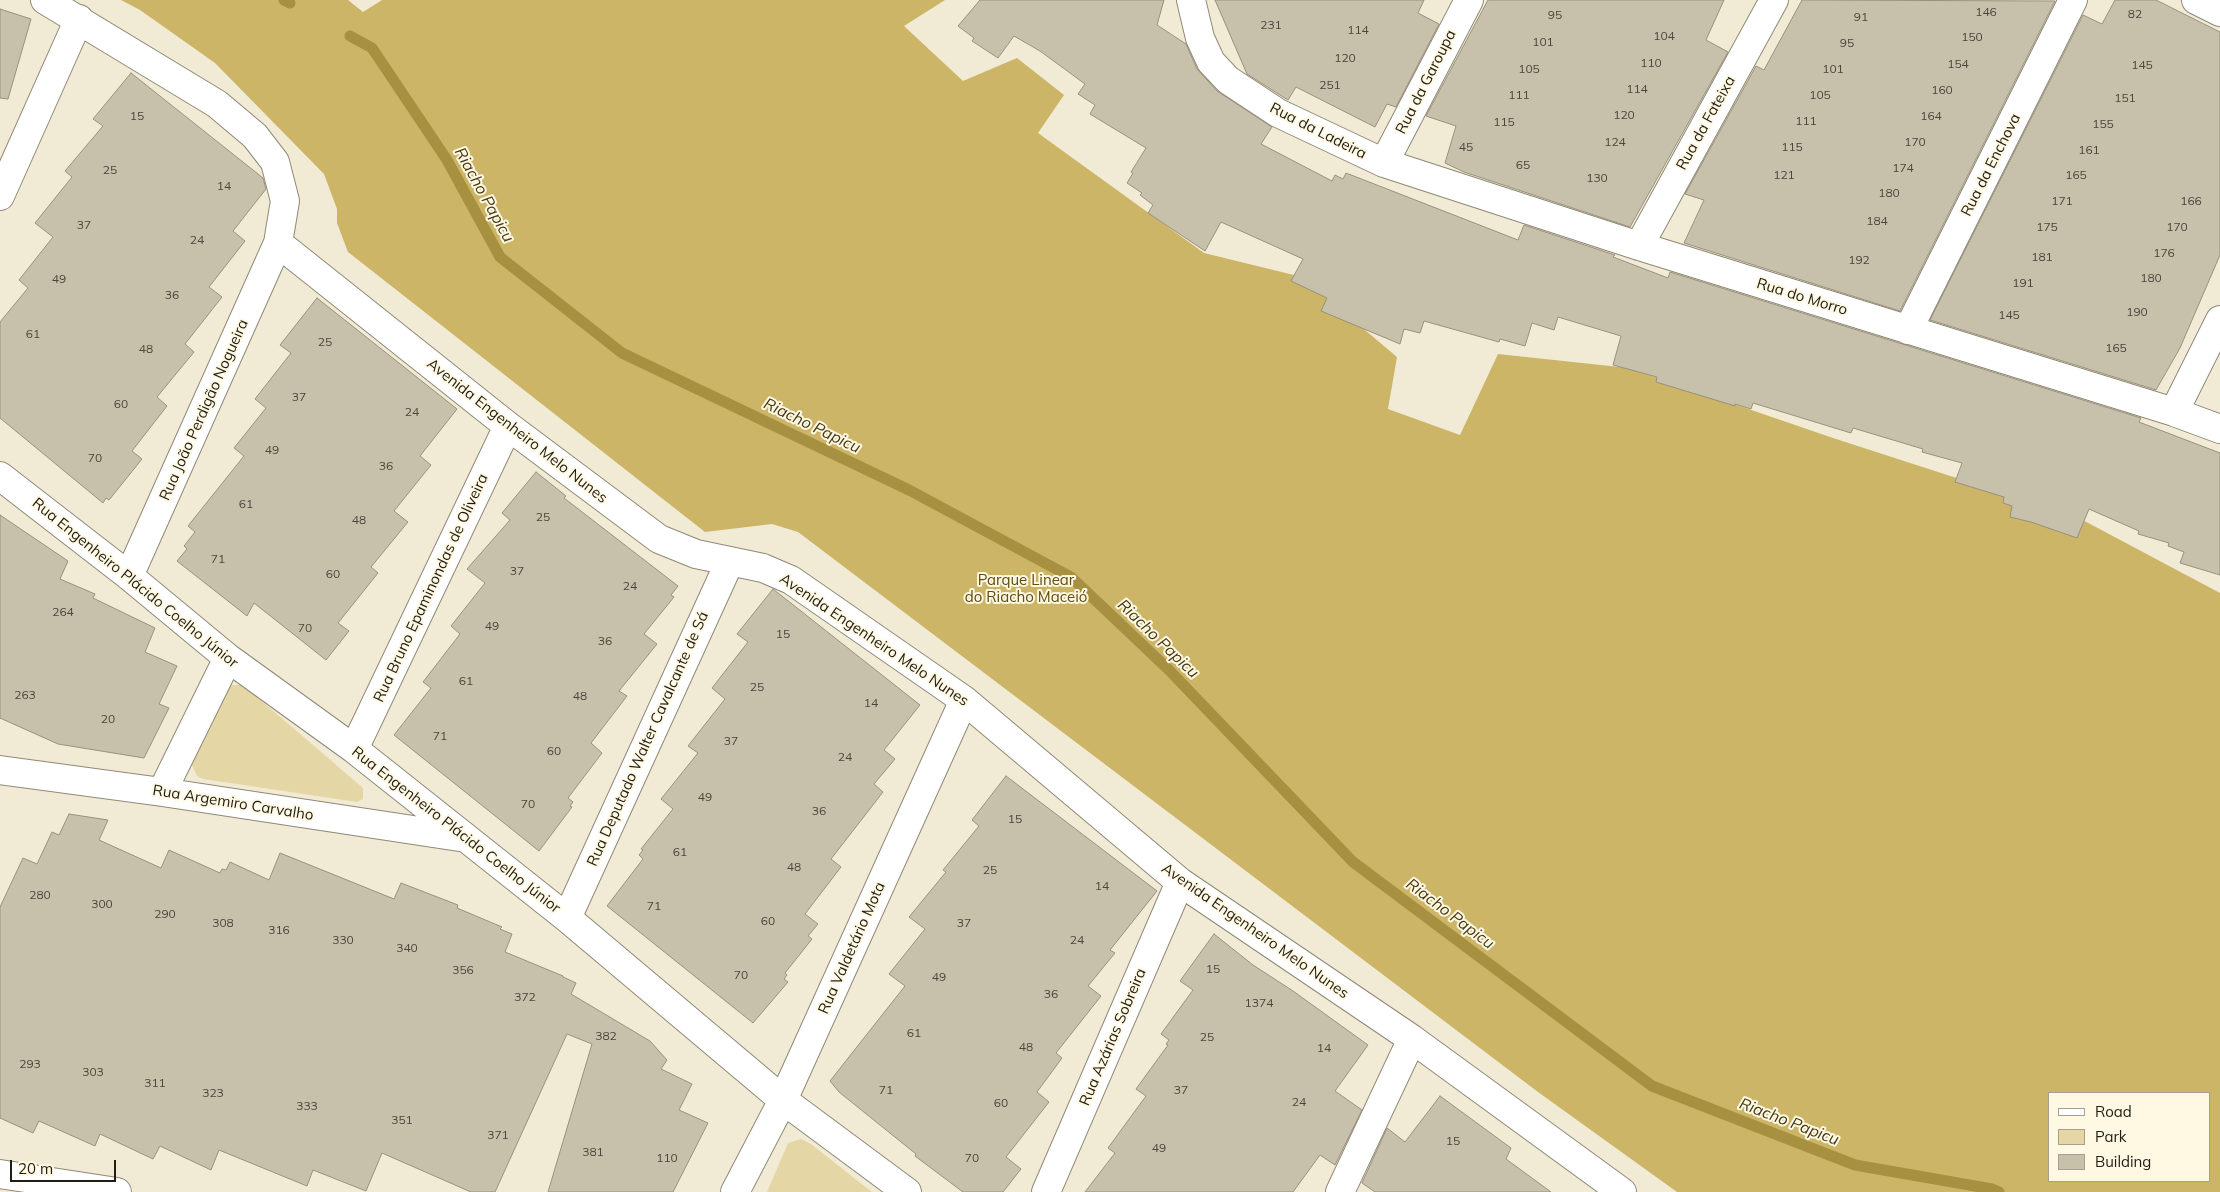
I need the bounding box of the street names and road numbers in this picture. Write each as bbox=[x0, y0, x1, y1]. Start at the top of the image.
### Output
street label: Rua da Garoupa bbox=[1392, 27, 1460, 137]
street label: Rua da Fateixa bbox=[1673, 73, 1739, 173]
street label: Rua da Ladeira bbox=[1267, 99, 1369, 163]
street label: Rua da Enchova bbox=[1957, 111, 2025, 219]
street label: Rua do Morro bbox=[1754, 275, 1850, 319]
street label: Rua João Perdigão Nogueira bbox=[156, 317, 252, 503]
street label: Avenida Engenheiro Melo Nunes bbox=[423, 355, 611, 507]
street label: Rua Bruno Epaminondas de Oliveira bbox=[370, 471, 492, 705]
street label: Rua Engenheiro Plácido Coelho Júnior bbox=[28, 494, 242, 672]
street label: Avenida Engenheiro Melo Nunes bbox=[776, 570, 972, 710]
street label: Rua Deputado Walter Cavalcante de Sá bbox=[583, 609, 713, 869]
street label: Rua Engenheiro Plácido Coelho Júnior bbox=[348, 743, 564, 917]
street label: Rua Argemiro Carvalho bbox=[151, 781, 315, 825]
street label: Avenida Engenheiro Melo Nunes bbox=[1158, 859, 1352, 1003]
street label: Rua Valdetário Mota bbox=[815, 879, 889, 1017]
street label: Rua Azárias Sobreira bbox=[1076, 966, 1150, 1108]

